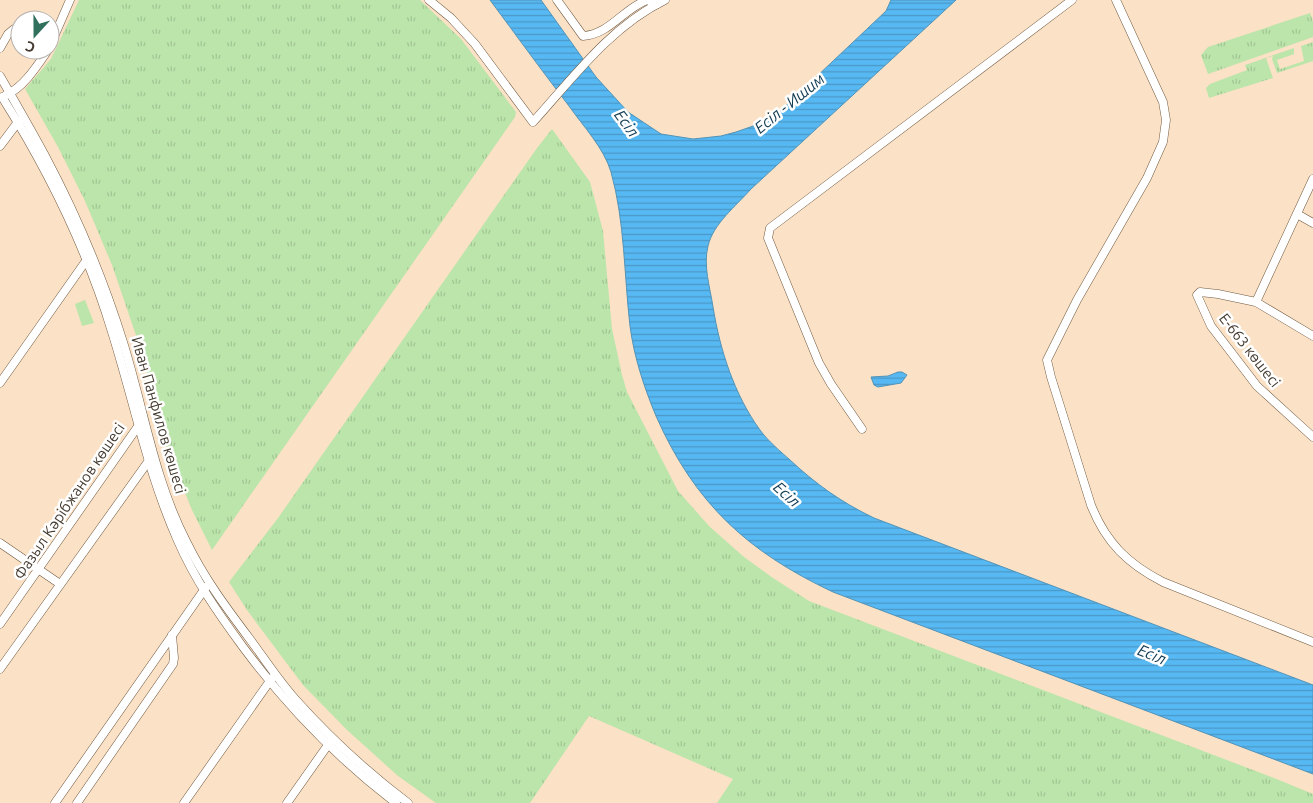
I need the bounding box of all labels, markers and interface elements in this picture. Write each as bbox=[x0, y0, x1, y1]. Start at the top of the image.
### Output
north arrow bbox=[10, 10, 60, 60]
text: С bbox=[23, 38, 37, 56]
water label: Есіл - Ишим bbox=[751, 69, 828, 137]
water label: Есіл bbox=[611, 106, 643, 140]
street label: Е-663 көшесі bbox=[1216, 310, 1284, 390]
street label: Иван Панфилов көшесі bbox=[128, 335, 190, 495]
street label: Фазыл Кәрібжанов көшесі bbox=[10, 420, 128, 582]
water label: Есіл bbox=[770, 478, 804, 511]
water label: Есіл bbox=[1135, 640, 1169, 668]

